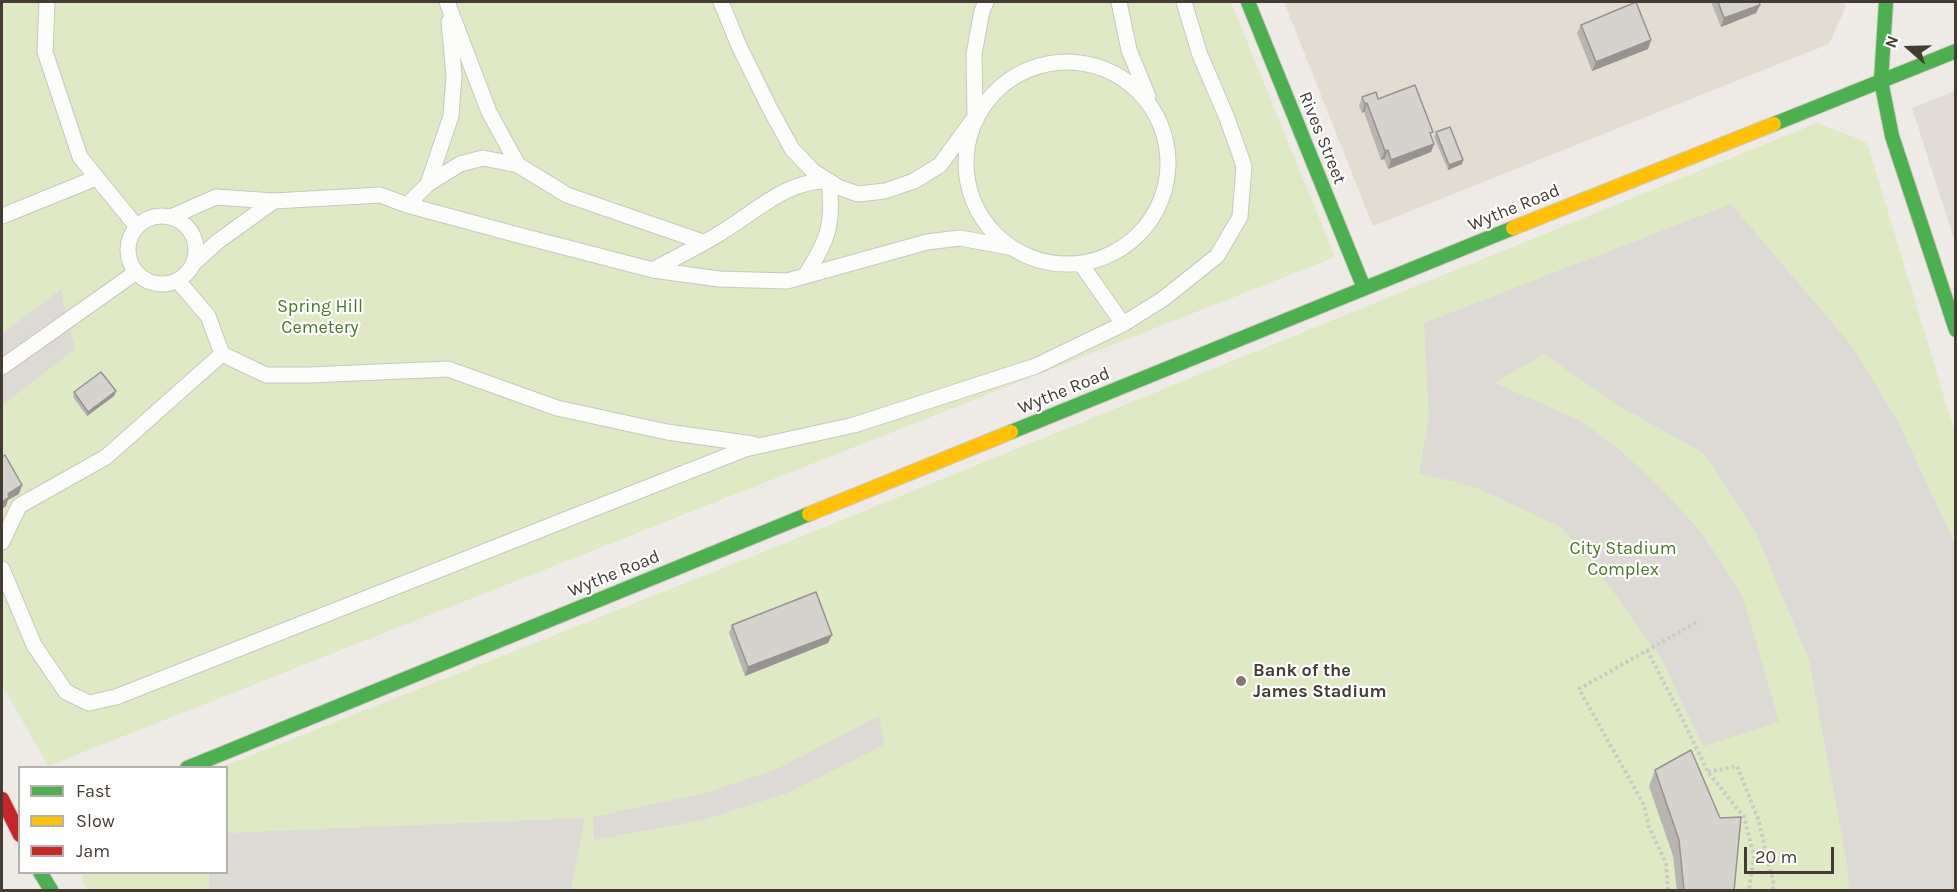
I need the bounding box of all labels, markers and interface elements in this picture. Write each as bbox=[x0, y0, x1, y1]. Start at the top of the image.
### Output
north arrow bbox=[1879, 18, 1939, 78]
text: N bbox=[1881, 33, 1903, 50]
street label: Rives Street bbox=[1294, 89, 1350, 187]
street label: Wythe Road bbox=[1465, 180, 1563, 236]
park label: Spring Hill Cemetery bbox=[277, 296, 363, 338]
street label: Wythe Road bbox=[1015, 363, 1113, 419]
park label: City Stadium Complex bbox=[1569, 538, 1677, 580]
street label: Wythe Road bbox=[565, 546, 663, 602]
place label: Bank of the James Stadium bbox=[1253, 660, 1387, 702]
marker: Bank of the James Stadium bbox=[1234, 674, 1248, 688]
legend bbox=[18, 766, 228, 874]
text: Fast bbox=[76, 780, 111, 802]
text: Slow bbox=[76, 810, 115, 832]
scale bar bbox=[1747, 835, 1837, 873]
text: Jam bbox=[76, 840, 110, 862]
text: 20 m bbox=[1755, 846, 1797, 868]

